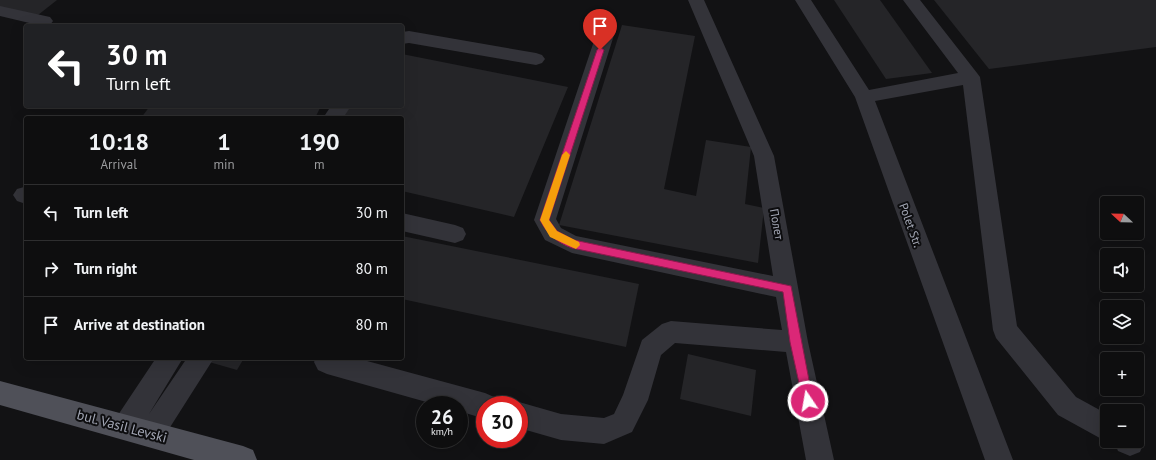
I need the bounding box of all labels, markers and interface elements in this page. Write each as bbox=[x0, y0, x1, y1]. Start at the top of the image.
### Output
pin bbox=[583, 9, 617, 50]
icon: arrive bbox=[589, 15, 611, 37]
text: 30 m bbox=[106, 36, 167, 73]
icon: left bbox=[40, 40, 92, 92]
text: Turn left bbox=[106, 72, 171, 95]
text: 10:18 bbox=[88, 126, 149, 157]
text: 1 bbox=[217, 126, 231, 157]
text: 190 bbox=[299, 126, 340, 157]
text: Arrival bbox=[101, 156, 137, 173]
text: min bbox=[213, 156, 235, 173]
text: m bbox=[314, 156, 325, 173]
north arrow bbox=[1100, 196, 1144, 240]
map controls bbox=[1100, 196, 1144, 448]
street label: Polet Str. bbox=[896, 201, 926, 249]
icon: left bbox=[40, 202, 62, 224]
text: Turn left bbox=[74, 203, 128, 222]
text: 30 m bbox=[355, 203, 388, 222]
street label: Полет bbox=[767, 207, 787, 241]
button: sound bbox=[1100, 248, 1144, 292]
icon: right bbox=[40, 258, 62, 280]
text: Turn right bbox=[74, 259, 137, 278]
text: 80 m bbox=[355, 259, 388, 278]
button: layers bbox=[1100, 300, 1144, 344]
icon: arrive bbox=[40, 314, 62, 336]
text: Arrive at destination bbox=[74, 315, 205, 334]
text: 80 m bbox=[355, 315, 388, 334]
button: + bbox=[1100, 352, 1144, 396]
position arrow bbox=[787, 380, 829, 422]
speed limit sign: 30 bbox=[476, 396, 528, 448]
text: 26 bbox=[431, 404, 453, 430]
button: − bbox=[1100, 404, 1144, 448]
street label: bul. Vasil Levski bbox=[75, 405, 169, 447]
text: km/h bbox=[431, 425, 453, 438]

